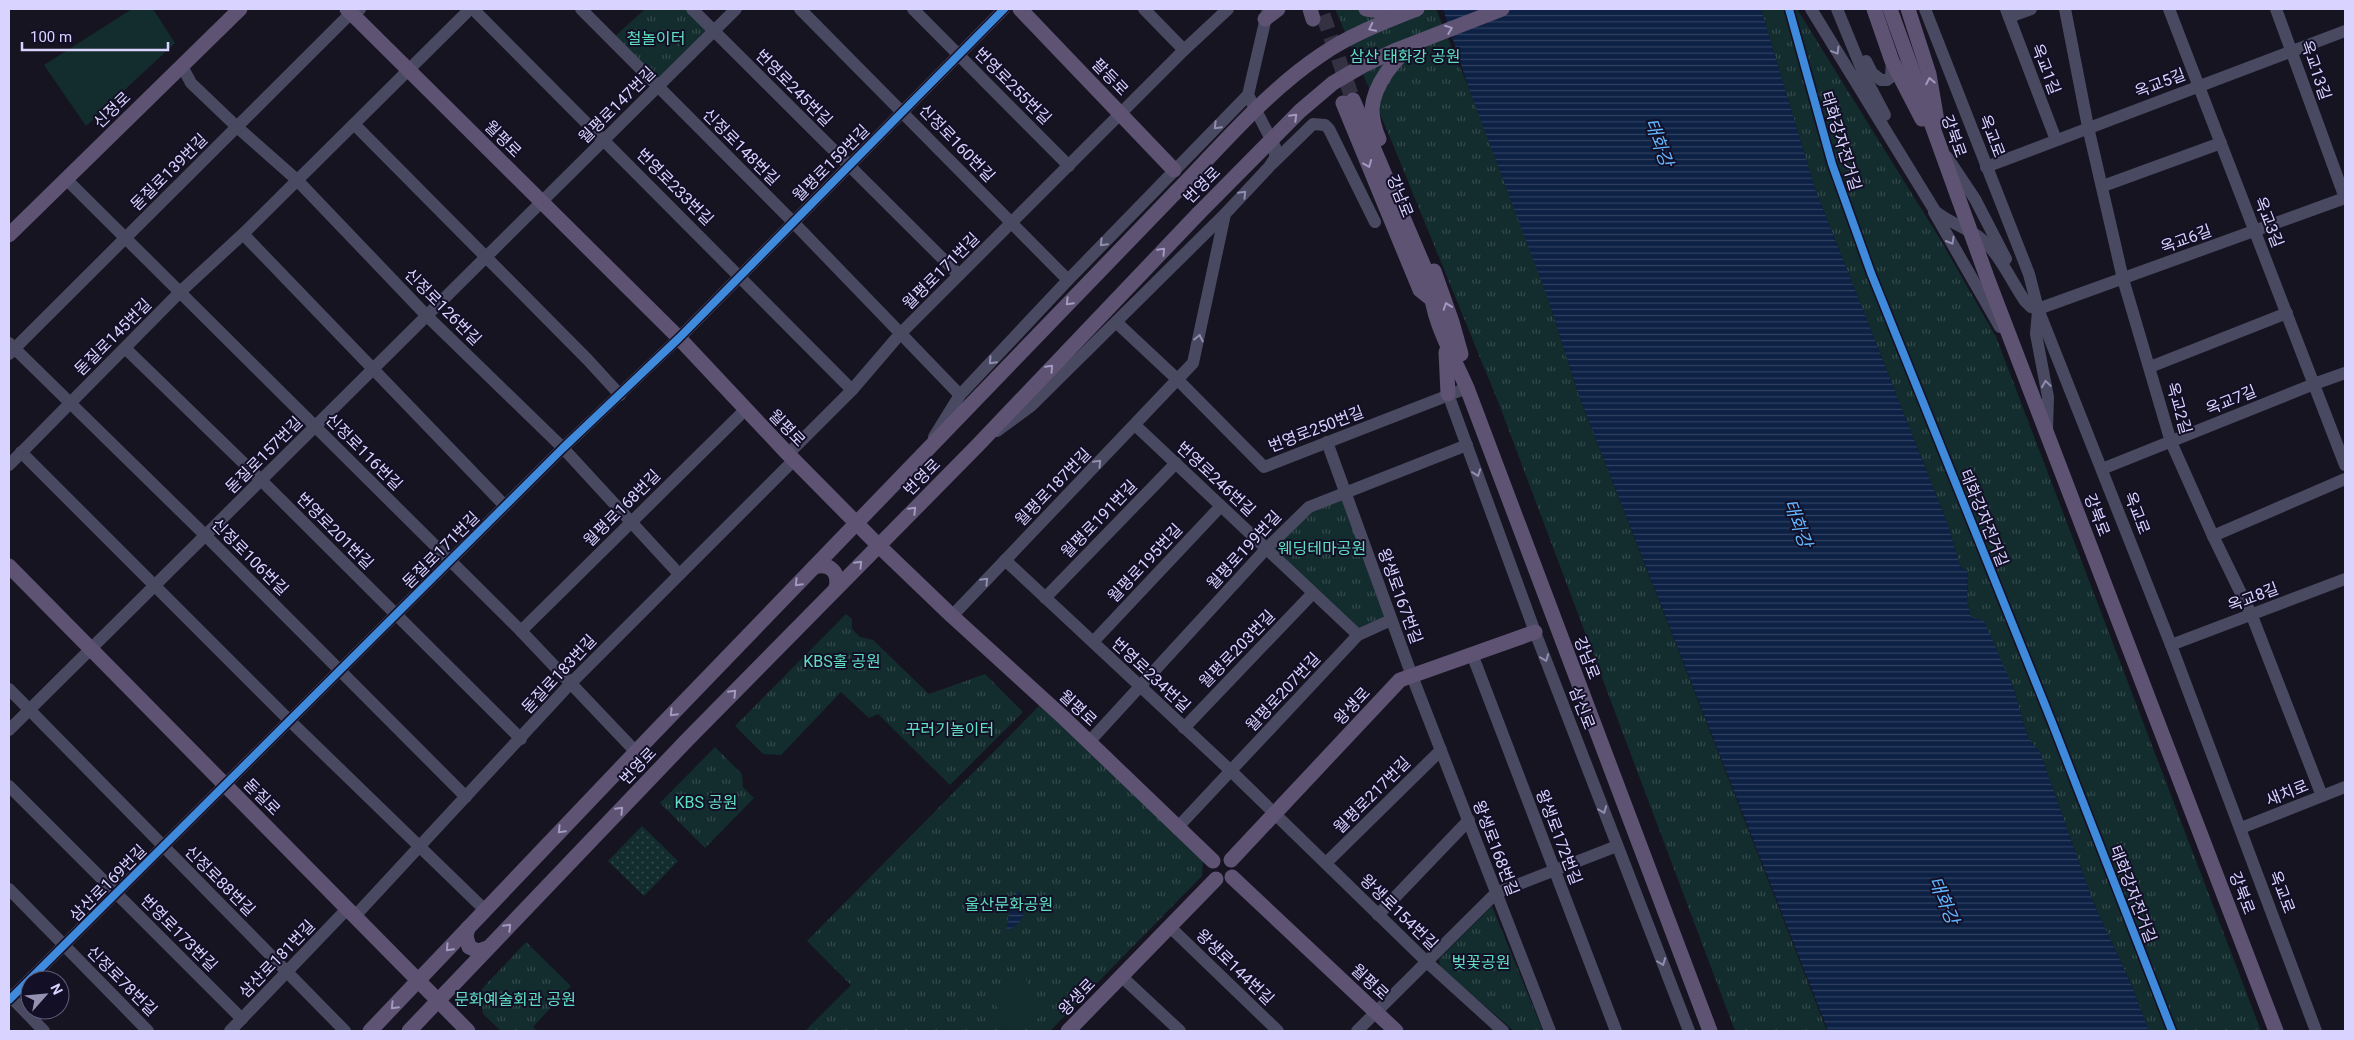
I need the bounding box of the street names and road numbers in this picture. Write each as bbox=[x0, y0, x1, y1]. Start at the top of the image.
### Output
street label: 옥교13길 bbox=[2297, 38, 2335, 102]
street label: 옥교1길 bbox=[2028, 41, 2064, 97]
street label: 번영로255번길 bbox=[971, 44, 1055, 128]
street label: 번영로245번길 bbox=[752, 46, 836, 130]
street label: 팔등로 bbox=[1088, 55, 1132, 100]
street label: 월평로147번길 bbox=[575, 63, 659, 147]
street label: 옥교5길 bbox=[2132, 65, 2188, 101]
street label: 신정로 bbox=[90, 88, 135, 132]
street label: 태화강자전거길 bbox=[1817, 89, 1865, 193]
street label: 신정로160번길 bbox=[915, 100, 999, 186]
street label: 신정로148번길 bbox=[699, 105, 783, 189]
street label: 강북로 bbox=[1938, 112, 1971, 160]
street label: 옥교로 bbox=[1975, 112, 2009, 160]
street label: 월평로 bbox=[481, 117, 526, 162]
street label: 월평로159번길 bbox=[789, 121, 873, 205]
street label: 돋질로139번길 bbox=[127, 130, 211, 214]
street label: 번영로233번길 bbox=[633, 145, 717, 229]
street label: 번영로 bbox=[1180, 162, 1225, 207]
street label: 강남로 bbox=[1383, 172, 1417, 220]
street label: 옥교3길 bbox=[2251, 194, 2287, 250]
street label: 옥교6길 bbox=[2158, 221, 2214, 257]
street label: 월평로171번길 bbox=[899, 229, 983, 313]
street label: 신정로126번길 bbox=[401, 265, 485, 349]
street label: 돋질로145번길 bbox=[71, 295, 155, 379]
street label: 옥교2길 bbox=[2163, 380, 2195, 436]
street label: 옥교7길 bbox=[2203, 381, 2259, 419]
street label: 번영로250번길 bbox=[1266, 402, 1366, 456]
street label: 월평로 bbox=[765, 406, 809, 451]
street label: 신정로116번길 bbox=[322, 410, 406, 494]
street label: 돋질로157번길 bbox=[222, 413, 306, 497]
street label: 번영로246번길 bbox=[1173, 438, 1259, 520]
street label: 월평로187번길 bbox=[1011, 444, 1095, 530]
street label: 번영로 bbox=[900, 454, 945, 499]
street label: 월평로168번길 bbox=[580, 466, 664, 550]
street label: 태화강자전거길 bbox=[1956, 467, 2012, 569]
street label: 월평로191번길 bbox=[1057, 476, 1141, 562]
street label: 번영로201번길 bbox=[293, 489, 377, 573]
street label: 옥교로 bbox=[2120, 489, 2154, 537]
street label: 강북로 bbox=[2080, 491, 2114, 539]
street label: 월평로199번길 bbox=[1203, 507, 1285, 593]
street label: 돋질로171번길 bbox=[399, 508, 483, 592]
street label: 신정로106번길 bbox=[208, 515, 292, 599]
street label: 월평로195번길 bbox=[1104, 520, 1186, 606]
street label: 왕생로167번길 bbox=[1374, 545, 1426, 647]
street label: 옥교8길 bbox=[2225, 579, 2281, 615]
street label: 월평로203번길 bbox=[1195, 606, 1279, 692]
street label: 돋질로183번길 bbox=[518, 631, 600, 717]
street label: 번영로234번길 bbox=[1108, 634, 1194, 716]
street label: 강남로 bbox=[1570, 634, 1604, 682]
street label: 월평로207번길 bbox=[1242, 649, 1324, 735]
street label: 왕생로 bbox=[1330, 683, 1374, 729]
street label: 삼신로 bbox=[1565, 684, 1599, 732]
street label: 월평로 bbox=[1055, 686, 1101, 730]
street label: 번영로 bbox=[616, 743, 660, 788]
street label: 월평로217번길 bbox=[1330, 753, 1414, 837]
street label: 돋질로 bbox=[240, 775, 285, 820]
street label: 새치로 bbox=[2263, 776, 2311, 810]
street label: 왕생로172번길 bbox=[1532, 787, 1586, 887]
street label: 왕생로168번길 bbox=[1469, 798, 1523, 898]
street label: 삼산로169번길 bbox=[66, 841, 150, 925]
street label: 신정로88번길 bbox=[181, 842, 259, 920]
street label: 태화강자전거길 bbox=[2106, 842, 2160, 946]
street label: 옥교로 bbox=[2265, 868, 2299, 916]
street label: 강북로 bbox=[2225, 869, 2259, 917]
street label: 왕생로154번길 bbox=[1356, 870, 1442, 954]
street label: 번영로173번길 bbox=[137, 891, 221, 975]
street label: 삼산로181번길 bbox=[235, 916, 319, 1002]
street label: 왕생로144번길 bbox=[1192, 925, 1278, 1009]
street label: 신정로78번길 bbox=[83, 942, 161, 1020]
street label: 월평로 bbox=[1347, 960, 1393, 1004]
street label: 왕생로 bbox=[1055, 974, 1099, 1019]

